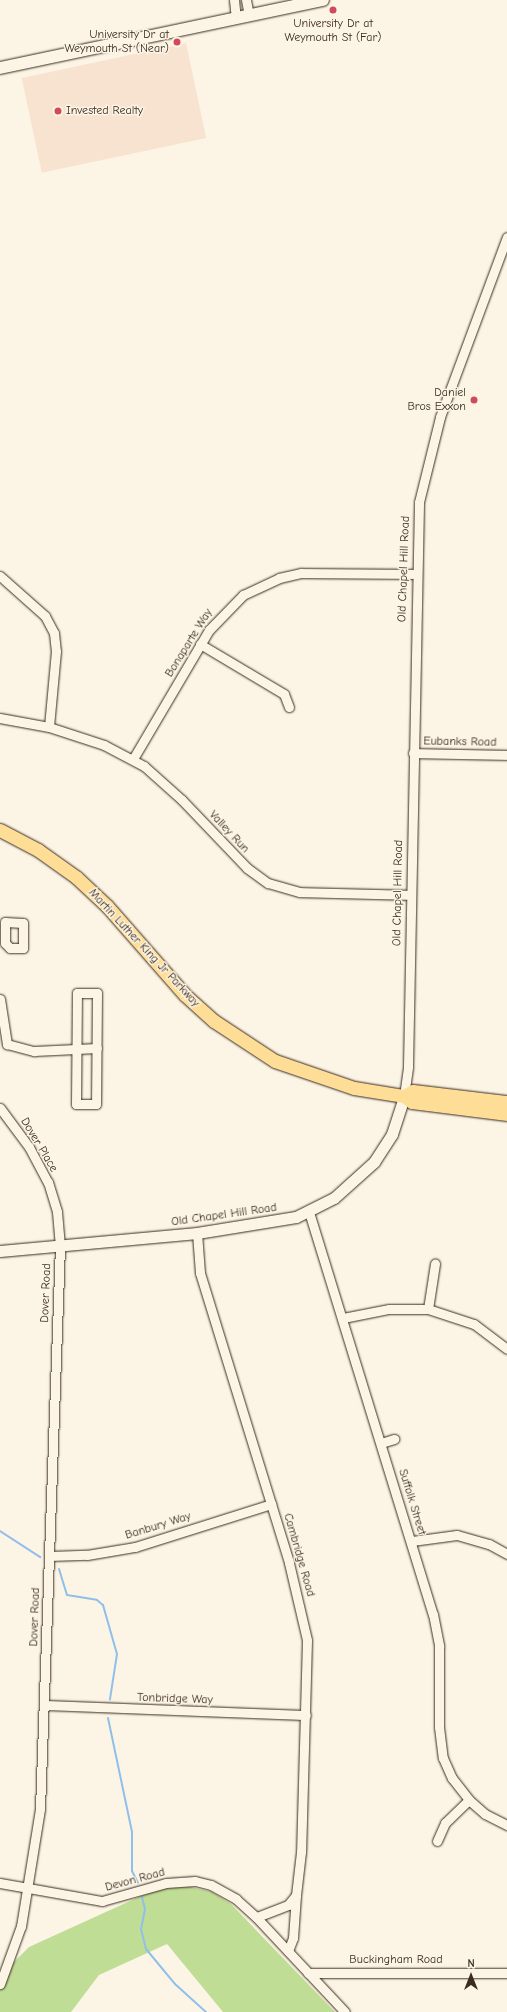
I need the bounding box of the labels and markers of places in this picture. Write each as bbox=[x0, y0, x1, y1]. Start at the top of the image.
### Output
marker: University Dr at Weymouth St (Far) bbox=[328, 5, 338, 15]
place label: University Dr at Weymouth St (Far) bbox=[285, 17, 381, 45]
place label: University Dr at Weymouth St (Near) bbox=[65, 28, 169, 56]
marker: University Dr at Weymouth St (Near) bbox=[172, 37, 182, 47]
place label: Invested Realty bbox=[66, 104, 143, 118]
marker: Invested Realty bbox=[53, 106, 63, 116]
place label: Daniel Bros Exxon bbox=[407, 386, 466, 414]
marker: Daniel Bros Exxon bbox=[469, 395, 479, 405]

